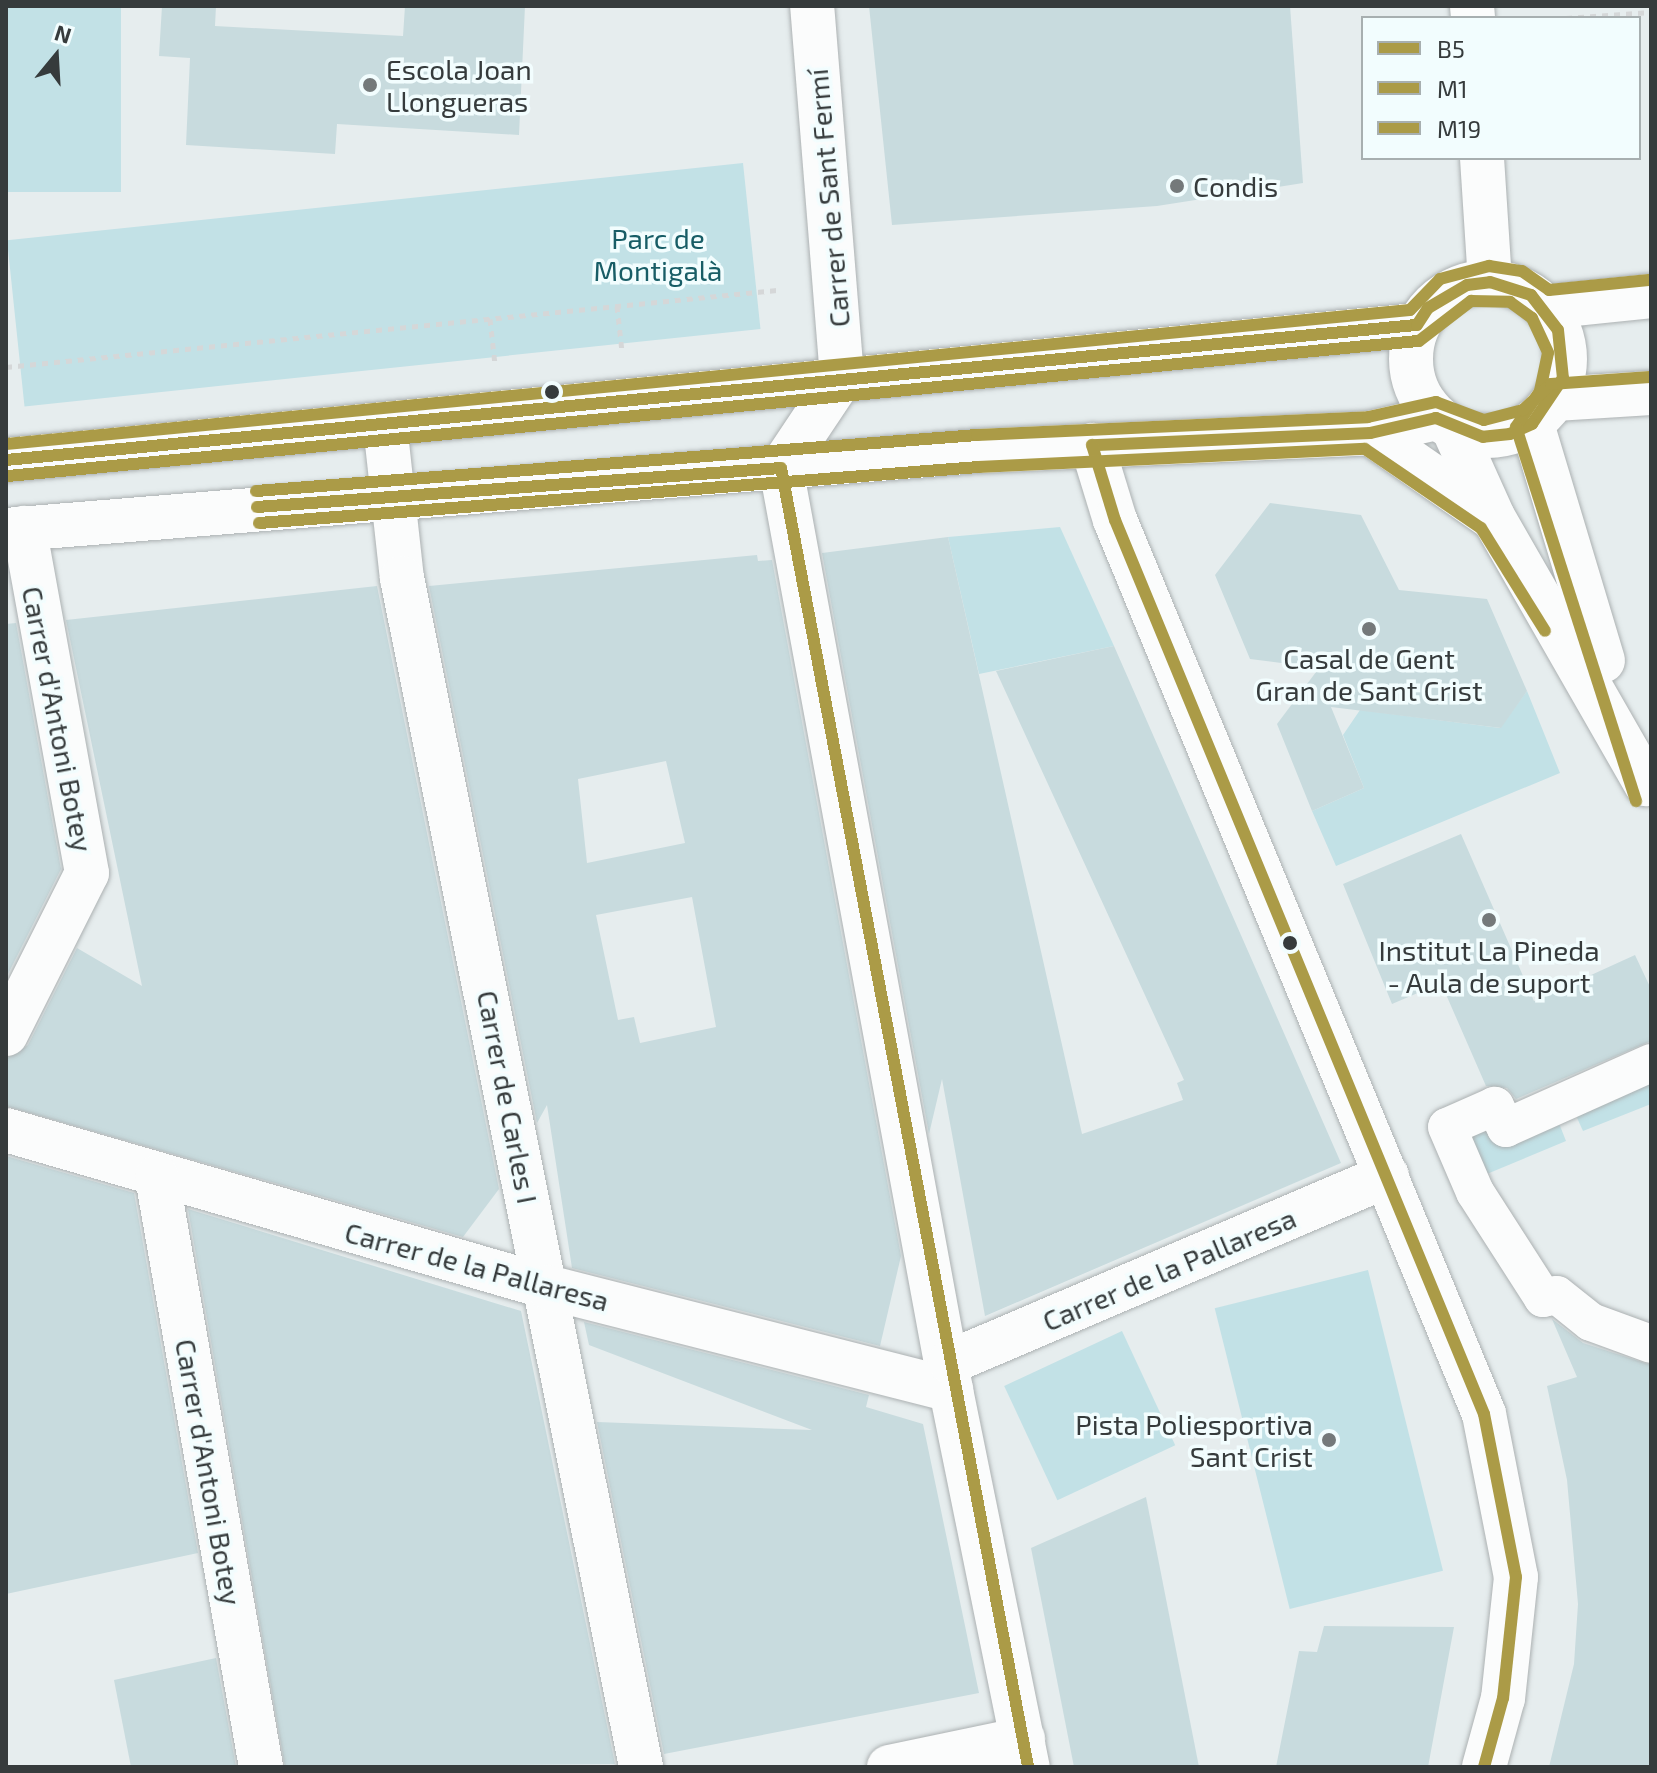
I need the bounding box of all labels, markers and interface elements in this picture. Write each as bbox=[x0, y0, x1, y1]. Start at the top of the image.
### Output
north arrow bbox=[16, 16, 96, 96]
legend bbox=[1361, 16, 1641, 160]
text: N bbox=[52, 18, 75, 48]
text: B5 bbox=[1437, 34, 1465, 63]
place label: Escola Joan Llongueras bbox=[386, 52, 532, 118]
street label: Carrer de Sant Fermí bbox=[800, 67, 856, 329]
text: M1 bbox=[1437, 74, 1468, 103]
marker: Escola Joan Llongueras bbox=[361, 76, 379, 94]
text: M19 bbox=[1437, 114, 1481, 143]
place label: Condis bbox=[1193, 169, 1278, 203]
marker: Condis bbox=[1168, 177, 1186, 195]
park label: Parc de Montigalà bbox=[594, 221, 722, 287]
unlabelled marker bbox=[544, 384, 560, 400]
street label: Carrer d'Antoni Botey bbox=[16, 583, 100, 855]
marker: Casal de Gent Gran de Sant Crist bbox=[1360, 620, 1378, 638]
place label: Casal de Gent Gran de Sant Crist bbox=[1255, 641, 1483, 707]
marker: Institut La Pineda - Aula de suport bbox=[1480, 911, 1498, 929]
place label: Institut La Pineda - Aula de suport bbox=[1378, 933, 1600, 999]
unlabelled marker bbox=[1282, 935, 1298, 951]
street label: Carrer de Carles I bbox=[471, 987, 545, 1207]
street label: Carrer de la Pallaresa bbox=[1037, 1200, 1301, 1338]
street label: Carrer de la Pallaresa bbox=[341, 1215, 613, 1317]
street label: Carrer d'Antoni Botey bbox=[169, 1336, 249, 1608]
place label: Pista Poliesportiva Sant Crist bbox=[1075, 1407, 1313, 1473]
marker: Pista Poliesportiva Sant Crist bbox=[1320, 1431, 1338, 1449]

